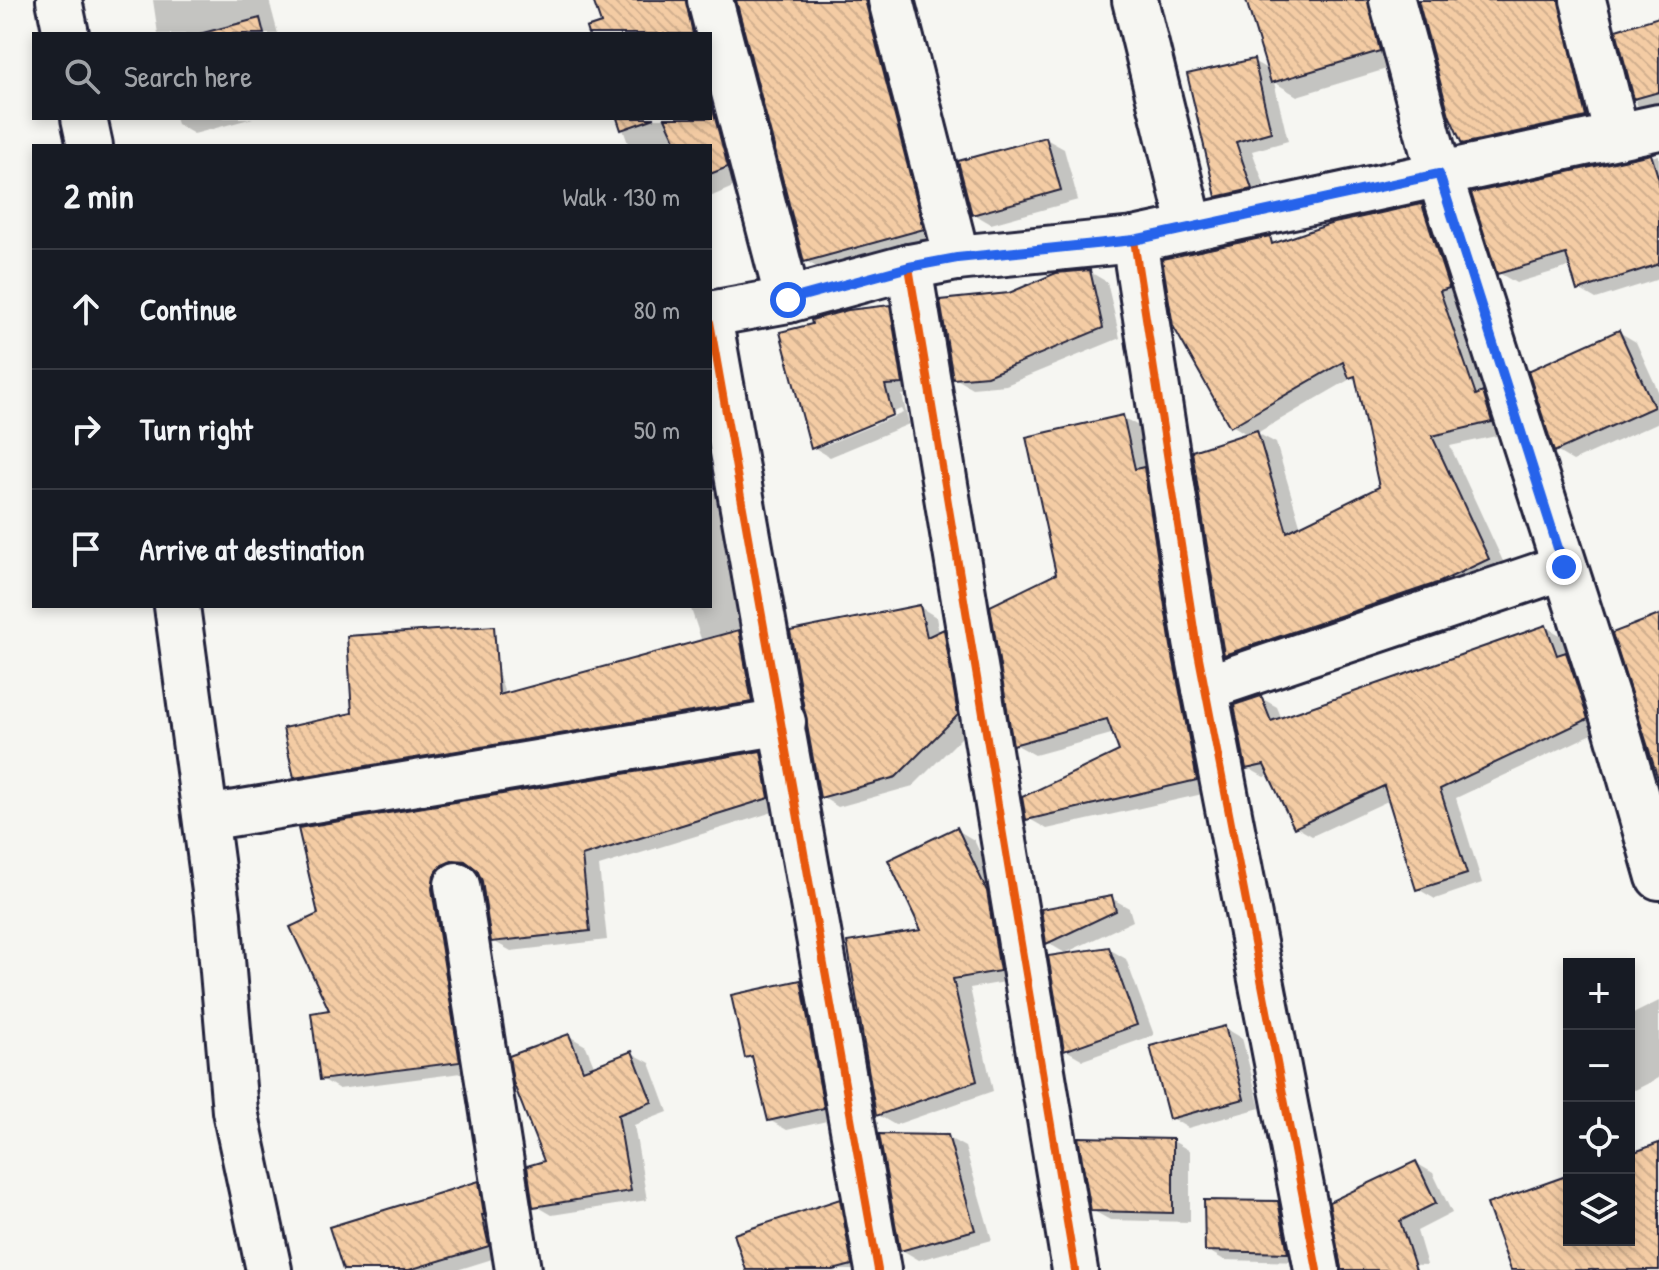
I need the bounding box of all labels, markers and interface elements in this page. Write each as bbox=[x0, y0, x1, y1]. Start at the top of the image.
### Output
search box bbox=[32, 32, 712, 120]
icon: search bbox=[60, 54, 104, 98]
text: Search here bbox=[124, 56, 252, 96]
text: 2 min bbox=[64, 173, 134, 219]
text: Walk · 130 m bbox=[563, 179, 680, 214]
route start bbox=[770, 282, 806, 318]
icon: ahead bbox=[64, 287, 108, 331]
text: Continue bbox=[140, 289, 237, 329]
text: 80 m bbox=[633, 292, 680, 327]
icon: right bbox=[64, 407, 108, 451]
text: Turn right bbox=[140, 409, 253, 449]
text: 50 m bbox=[634, 412, 680, 447]
icon: arrive bbox=[64, 527, 108, 571]
text: Arrive at destination bbox=[140, 529, 365, 569]
route end bbox=[1546, 549, 1582, 585]
map controls bbox=[1563, 958, 1635, 1246]
button: + bbox=[1563, 958, 1635, 1030]
button: − bbox=[1563, 1030, 1635, 1102]
button: locate bbox=[1563, 1102, 1635, 1174]
button: layers bbox=[1563, 1174, 1635, 1246]

